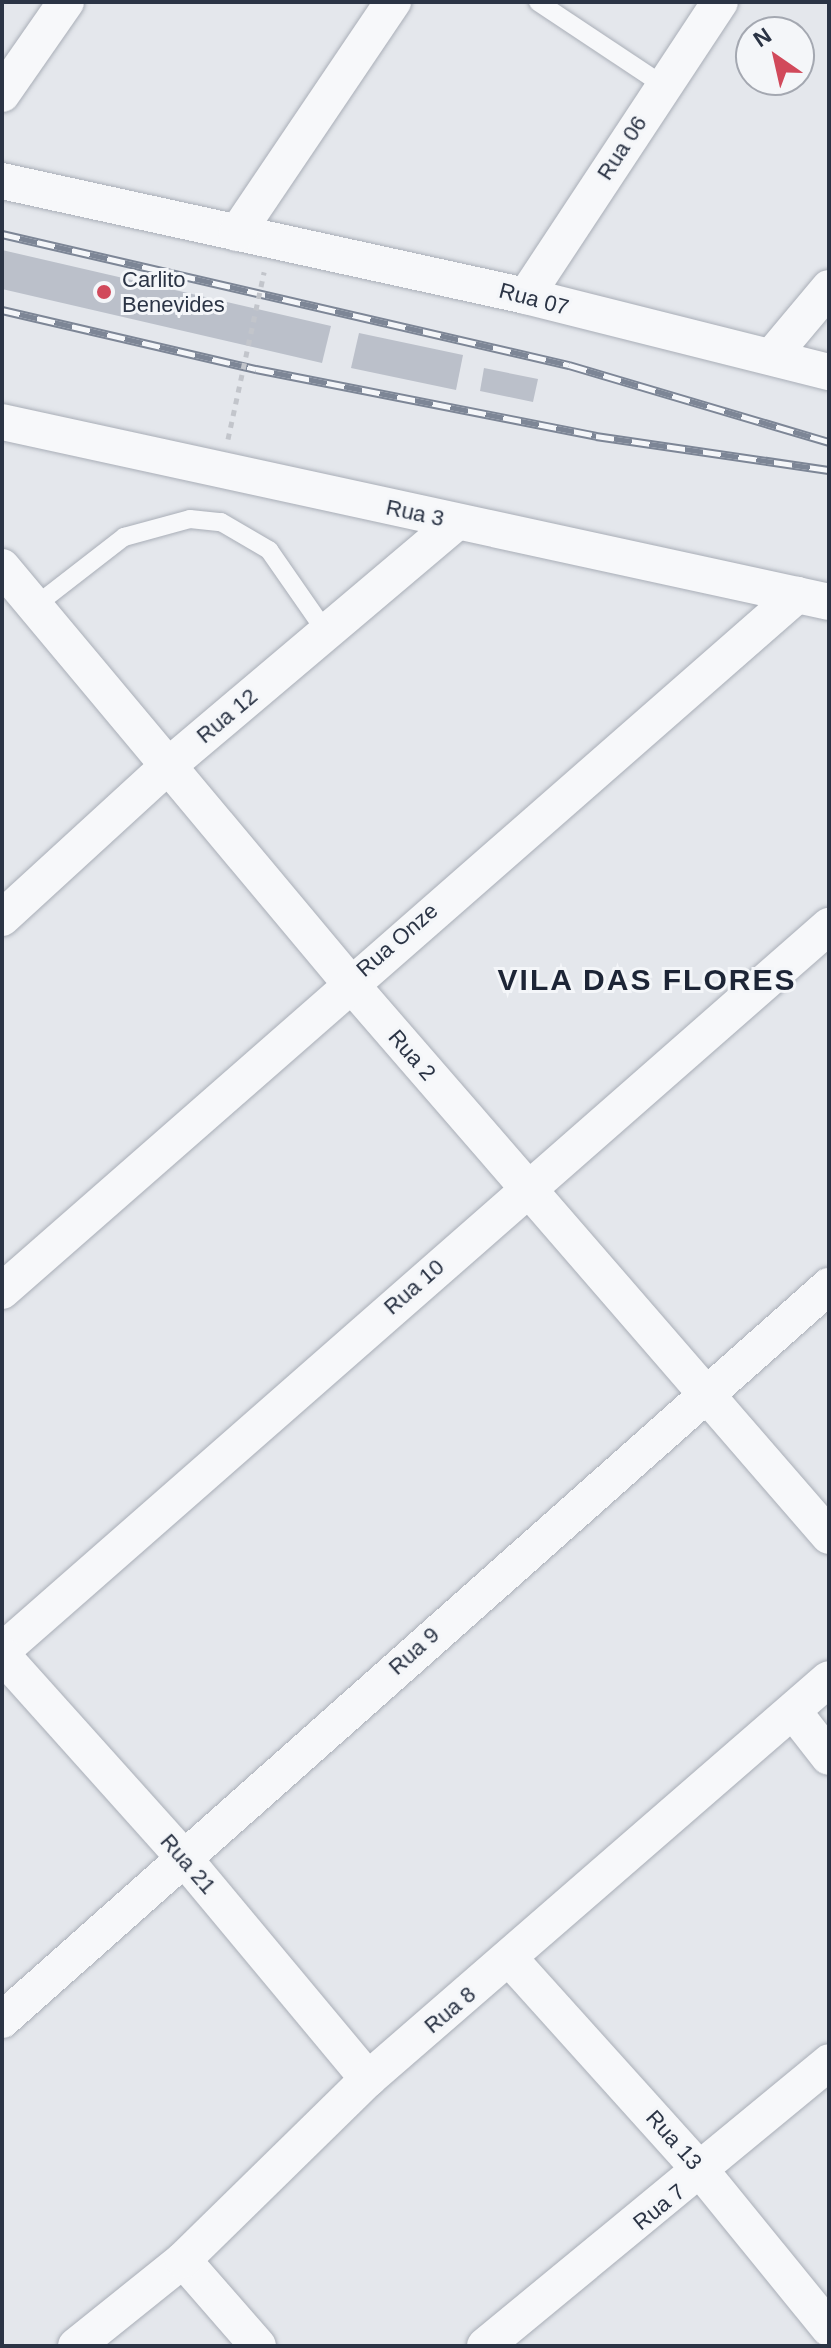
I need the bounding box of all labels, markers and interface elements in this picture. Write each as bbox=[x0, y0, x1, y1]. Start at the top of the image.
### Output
north arrow bbox=[735, 16, 815, 96]
text: N bbox=[749, 23, 776, 52]
street label: Rua 06 bbox=[592, 111, 652, 185]
place label: Carlito Benevides bbox=[122, 266, 225, 318]
street label: Rua 07 bbox=[496, 277, 572, 321]
marker: Carlito Benevides bbox=[93, 281, 115, 303]
street label: Rua 3 bbox=[384, 494, 446, 532]
street label: Rua 12 bbox=[191, 683, 263, 749]
street label: Rua Onze bbox=[351, 898, 443, 982]
district label: VILA DAS FLORES bbox=[497, 962, 797, 998]
street label: Rua 2 bbox=[383, 1024, 441, 1086]
street label: Rua 10 bbox=[379, 1254, 449, 1320]
street label: Rua 9 bbox=[383, 1622, 445, 1680]
street label: Rua 21 bbox=[155, 1829, 221, 1899]
street label: Rua 8 bbox=[419, 1981, 481, 2039]
street label: Rua 13 bbox=[640, 2105, 708, 2175]
street label: Rua 7 bbox=[628, 2178, 690, 2236]

